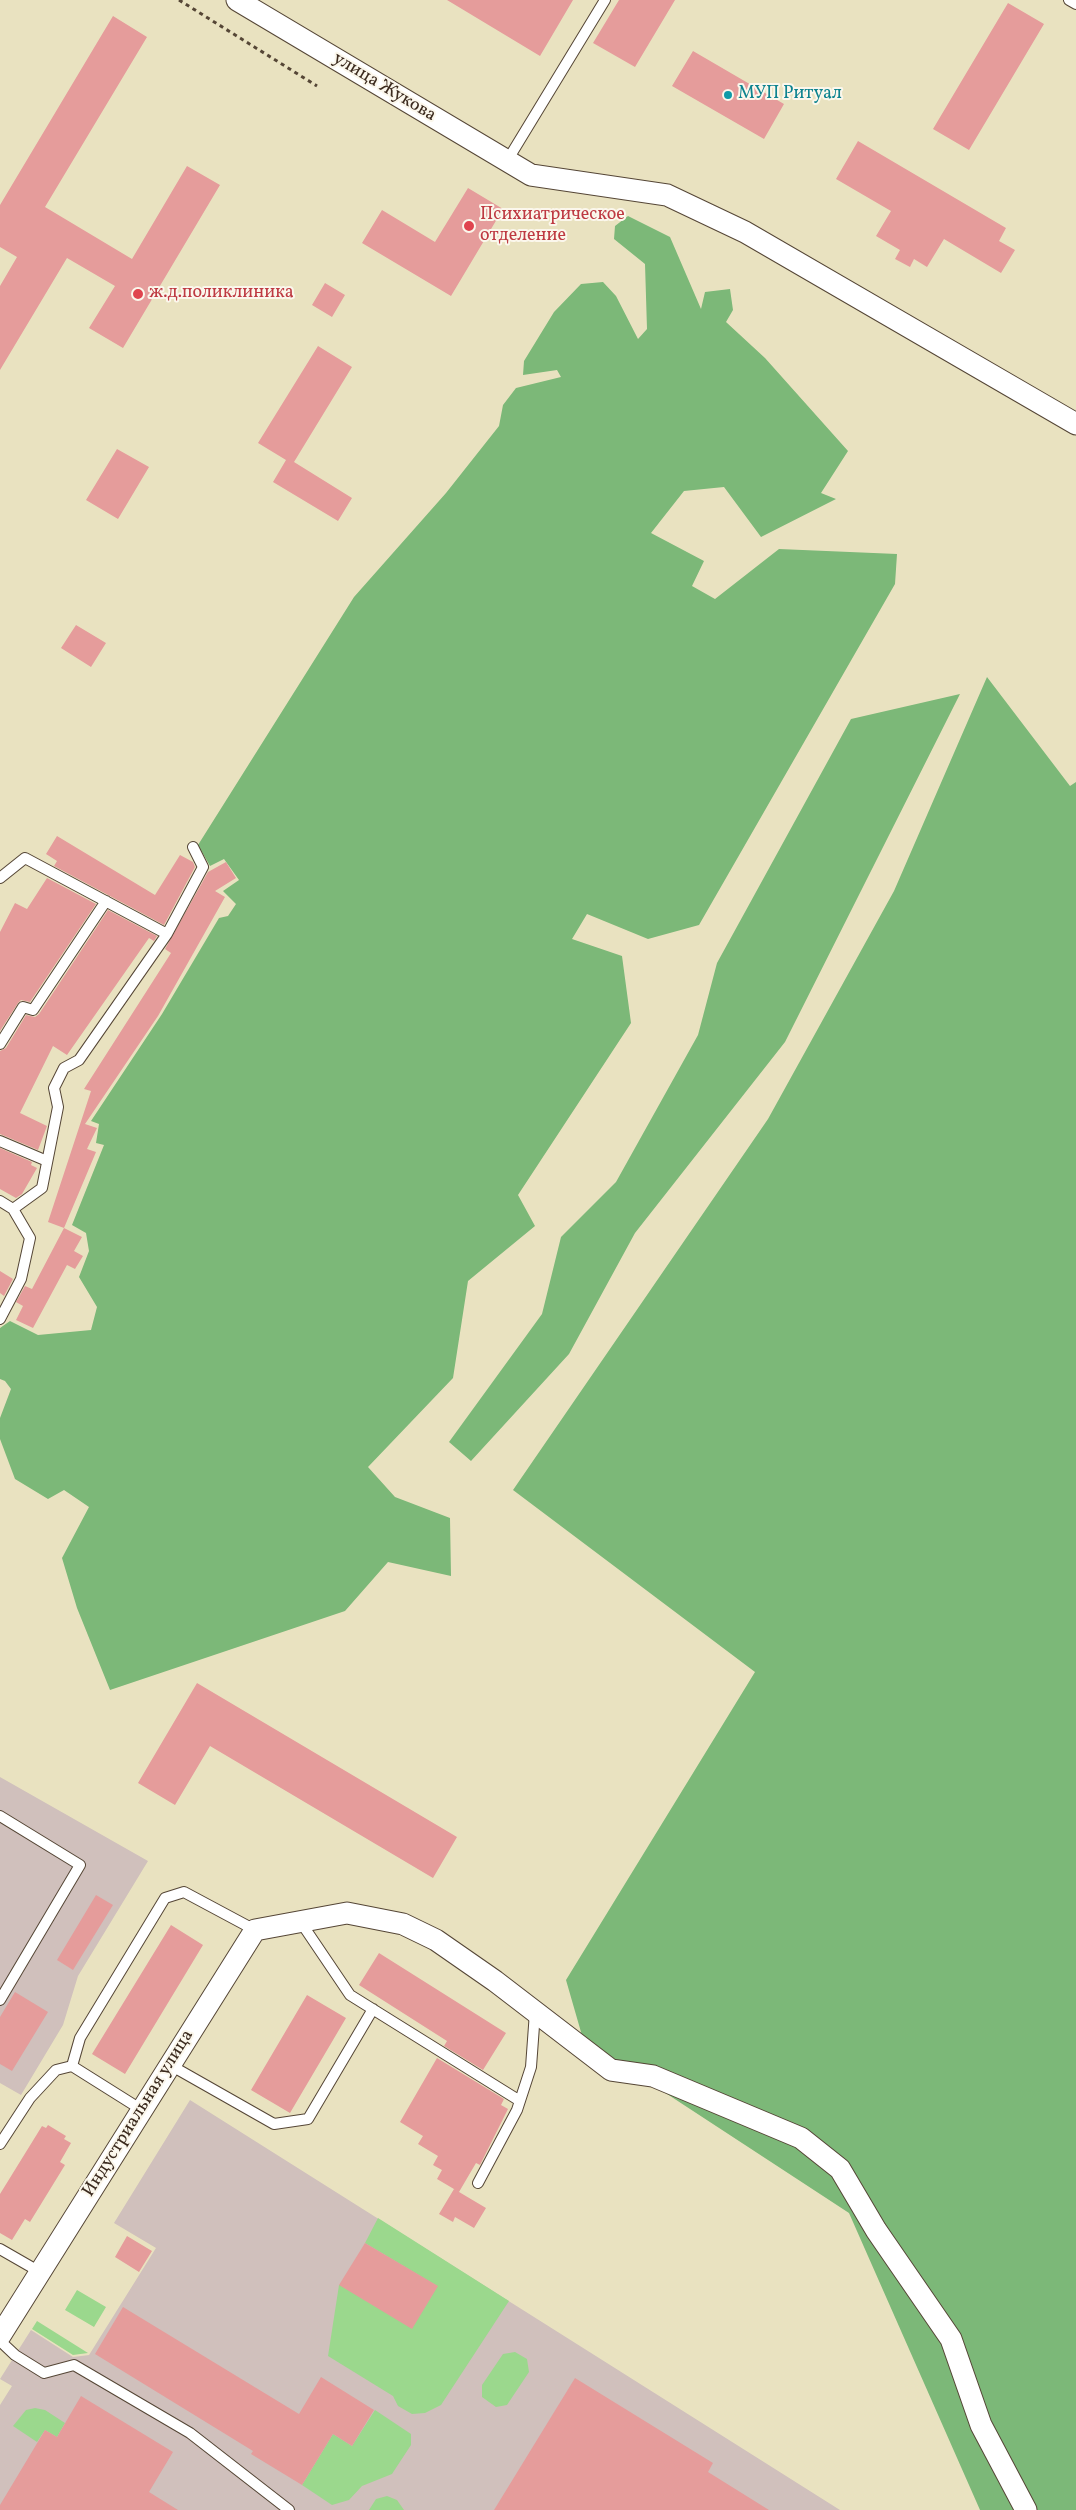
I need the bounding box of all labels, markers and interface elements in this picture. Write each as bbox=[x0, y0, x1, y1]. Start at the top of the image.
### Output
street label: улица Жукова bbox=[328, 49, 440, 127]
place label: МУП Ритуал bbox=[738, 84, 842, 106]
marker: МУП Ритуал bbox=[722, 89, 734, 101]
place label: Психиатрическое отделение bbox=[480, 205, 625, 248]
marker: Психиатрическое отделение bbox=[462, 219, 476, 233]
place label: ж.д.поликлиника bbox=[149, 283, 294, 305]
marker: ж.д.поликлиника bbox=[131, 287, 145, 301]
street label: Индустриальная улица bbox=[79, 2026, 199, 2202]

